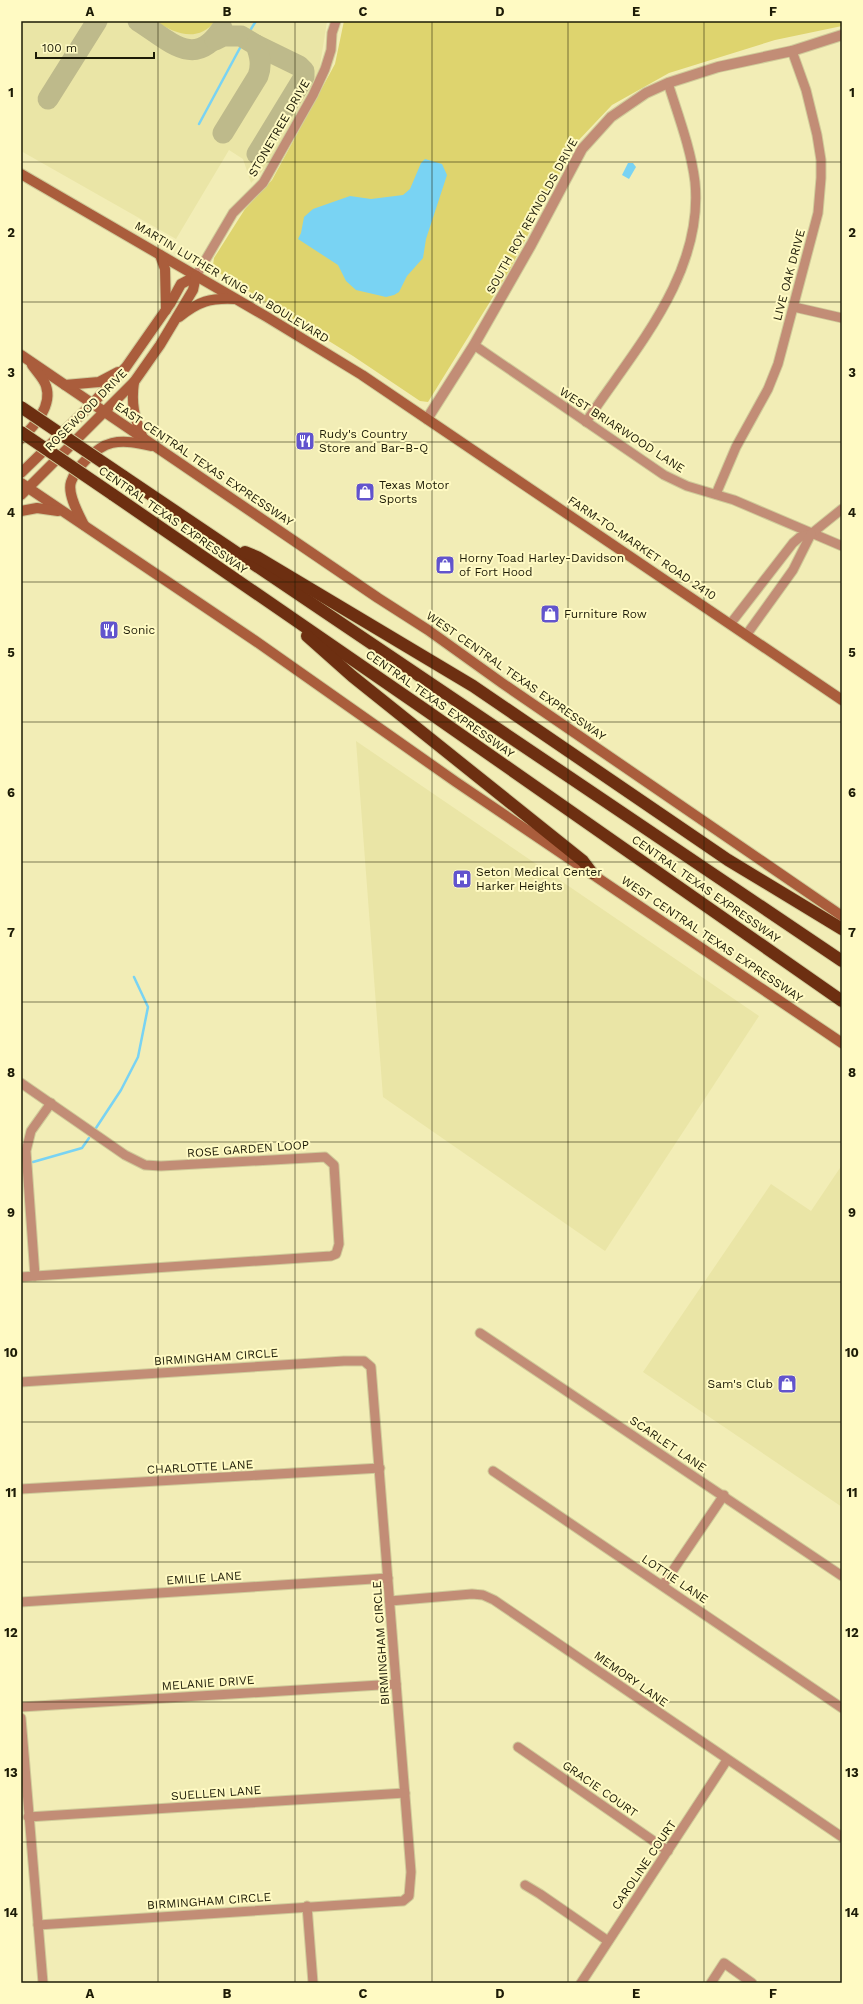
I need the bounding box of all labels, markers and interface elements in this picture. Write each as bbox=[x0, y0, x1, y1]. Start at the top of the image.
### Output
text: A bbox=[86, 4, 95, 19]
text: B bbox=[223, 4, 232, 19]
text: C bbox=[359, 4, 368, 19]
text: D bbox=[495, 4, 505, 19]
text: E bbox=[632, 4, 640, 19]
text: F bbox=[769, 4, 777, 19]
scale bar bbox=[36, 34, 154, 60]
text: 100 m bbox=[42, 41, 77, 55]
street label: STONETREE DRIVE bbox=[245, 77, 313, 179]
text: 1 bbox=[8, 85, 14, 100]
text: 1 bbox=[849, 85, 855, 100]
street label: SOUTH ROY REYNOLDS DRIVE bbox=[483, 135, 581, 296]
street label: MARTIN LUTHER KING JR BOULEVARD bbox=[132, 218, 332, 346]
text: 2 bbox=[7, 225, 15, 240]
text: 2 bbox=[848, 225, 856, 240]
street label: LIVE OAK DRIVE bbox=[770, 227, 808, 322]
text: 3 bbox=[7, 365, 15, 380]
text: 3 bbox=[848, 365, 856, 380]
street label: ROSEWOOD DRIVE bbox=[42, 366, 130, 454]
street label: WEST BRIARWOOD LANE bbox=[557, 384, 687, 476]
street label: EAST CENTRAL TEXAS EXPRESSWAY bbox=[112, 398, 296, 530]
place label: Rudy's Country Store and Bar-B-Q bbox=[319, 427, 428, 455]
restaurant icon: Rudy's Country Store and Bar-B-Q bbox=[294, 430, 316, 452]
street label: CENTRAL TEXAS EXPRESSWAY bbox=[96, 463, 250, 577]
place label: Texas Motor Sports bbox=[379, 478, 450, 506]
shop icon: Texas Motor Sports bbox=[354, 481, 376, 503]
street label: FARM-TO-MARKET ROAD 2410 bbox=[565, 493, 719, 603]
text: 4 bbox=[7, 505, 16, 520]
text: 4 bbox=[848, 505, 857, 520]
place label: Horny Toad Harley-Davidson of Fort Hood bbox=[459, 551, 624, 579]
shop icon: Horny Toad Harley-Davidson of Fort Hood bbox=[434, 554, 456, 576]
shop icon: Furniture Row bbox=[539, 603, 561, 625]
place label: Furniture Row bbox=[564, 607, 647, 621]
street label: WEST CENTRAL TEXAS EXPRESSWAY bbox=[423, 608, 609, 744]
restaurant icon: Sonic bbox=[98, 619, 120, 641]
place label: Sonic bbox=[123, 623, 156, 637]
text: 5 bbox=[7, 645, 15, 660]
text: 5 bbox=[848, 645, 856, 660]
street label: CENTRAL TEXAS EXPRESSWAY bbox=[363, 647, 517, 761]
text: 6 bbox=[7, 785, 15, 800]
text: 6 bbox=[848, 785, 856, 800]
street label: CENTRAL TEXAS EXPRESSWAY bbox=[629, 832, 783, 946]
place label: Seton Medical Center Harker Heights bbox=[476, 865, 602, 893]
hospital icon: Seton Medical Center Harker Heights bbox=[451, 868, 473, 890]
street label: WEST CENTRAL TEXAS EXPRESSWAY bbox=[619, 873, 805, 1005]
text: 7 bbox=[7, 925, 15, 940]
text: 7 bbox=[848, 925, 856, 940]
text: 8 bbox=[7, 1065, 15, 1080]
text: 8 bbox=[848, 1065, 856, 1080]
street label: ROSE GARDEN LOOP bbox=[187, 1138, 309, 1160]
text: 9 bbox=[7, 1205, 15, 1220]
text: 9 bbox=[848, 1205, 856, 1220]
text: 10 bbox=[4, 1345, 18, 1360]
text: 10 bbox=[845, 1345, 859, 1360]
street label: BIRMINGHAM CIRCLE bbox=[153, 1346, 279, 1368]
shop icon: Sam's Club bbox=[776, 1373, 798, 1395]
place label: Sam's Club bbox=[708, 1377, 773, 1391]
street label: SCARLET LANE bbox=[627, 1413, 709, 1475]
street label: CHARLOTTE LANE bbox=[147, 1457, 254, 1477]
text: 11 bbox=[5, 1485, 17, 1500]
text: 11 bbox=[846, 1485, 858, 1500]
street label: LOTTIE LANE bbox=[639, 1552, 711, 1607]
street label: EMILIE LANE bbox=[166, 1568, 242, 1588]
street label: BIRMINGHAM CIRCLE bbox=[370, 1580, 392, 1706]
text: 12 bbox=[4, 1625, 18, 1640]
text: 12 bbox=[845, 1625, 859, 1640]
street label: MEMORY LANE bbox=[591, 1648, 671, 1710]
street label: MELANIE DRIVE bbox=[161, 1673, 255, 1693]
street label: GRACIE COURT bbox=[560, 1758, 640, 1820]
text: 13 bbox=[4, 1765, 18, 1780]
text: 13 bbox=[845, 1765, 859, 1780]
street label: SUELLEN LANE bbox=[170, 1783, 262, 1803]
street label: CAROLINE COURT bbox=[609, 1818, 679, 1912]
street label: BIRMINGHAM CIRCLE bbox=[146, 1890, 272, 1912]
text: 14 bbox=[4, 1905, 19, 1920]
text: 14 bbox=[845, 1905, 860, 1920]
text: A bbox=[86, 1986, 95, 2001]
text: B bbox=[223, 1986, 232, 2001]
text: C bbox=[359, 1986, 368, 2001]
text: D bbox=[495, 1986, 505, 2001]
text: E bbox=[632, 1986, 640, 2001]
text: F bbox=[769, 1986, 777, 2001]

